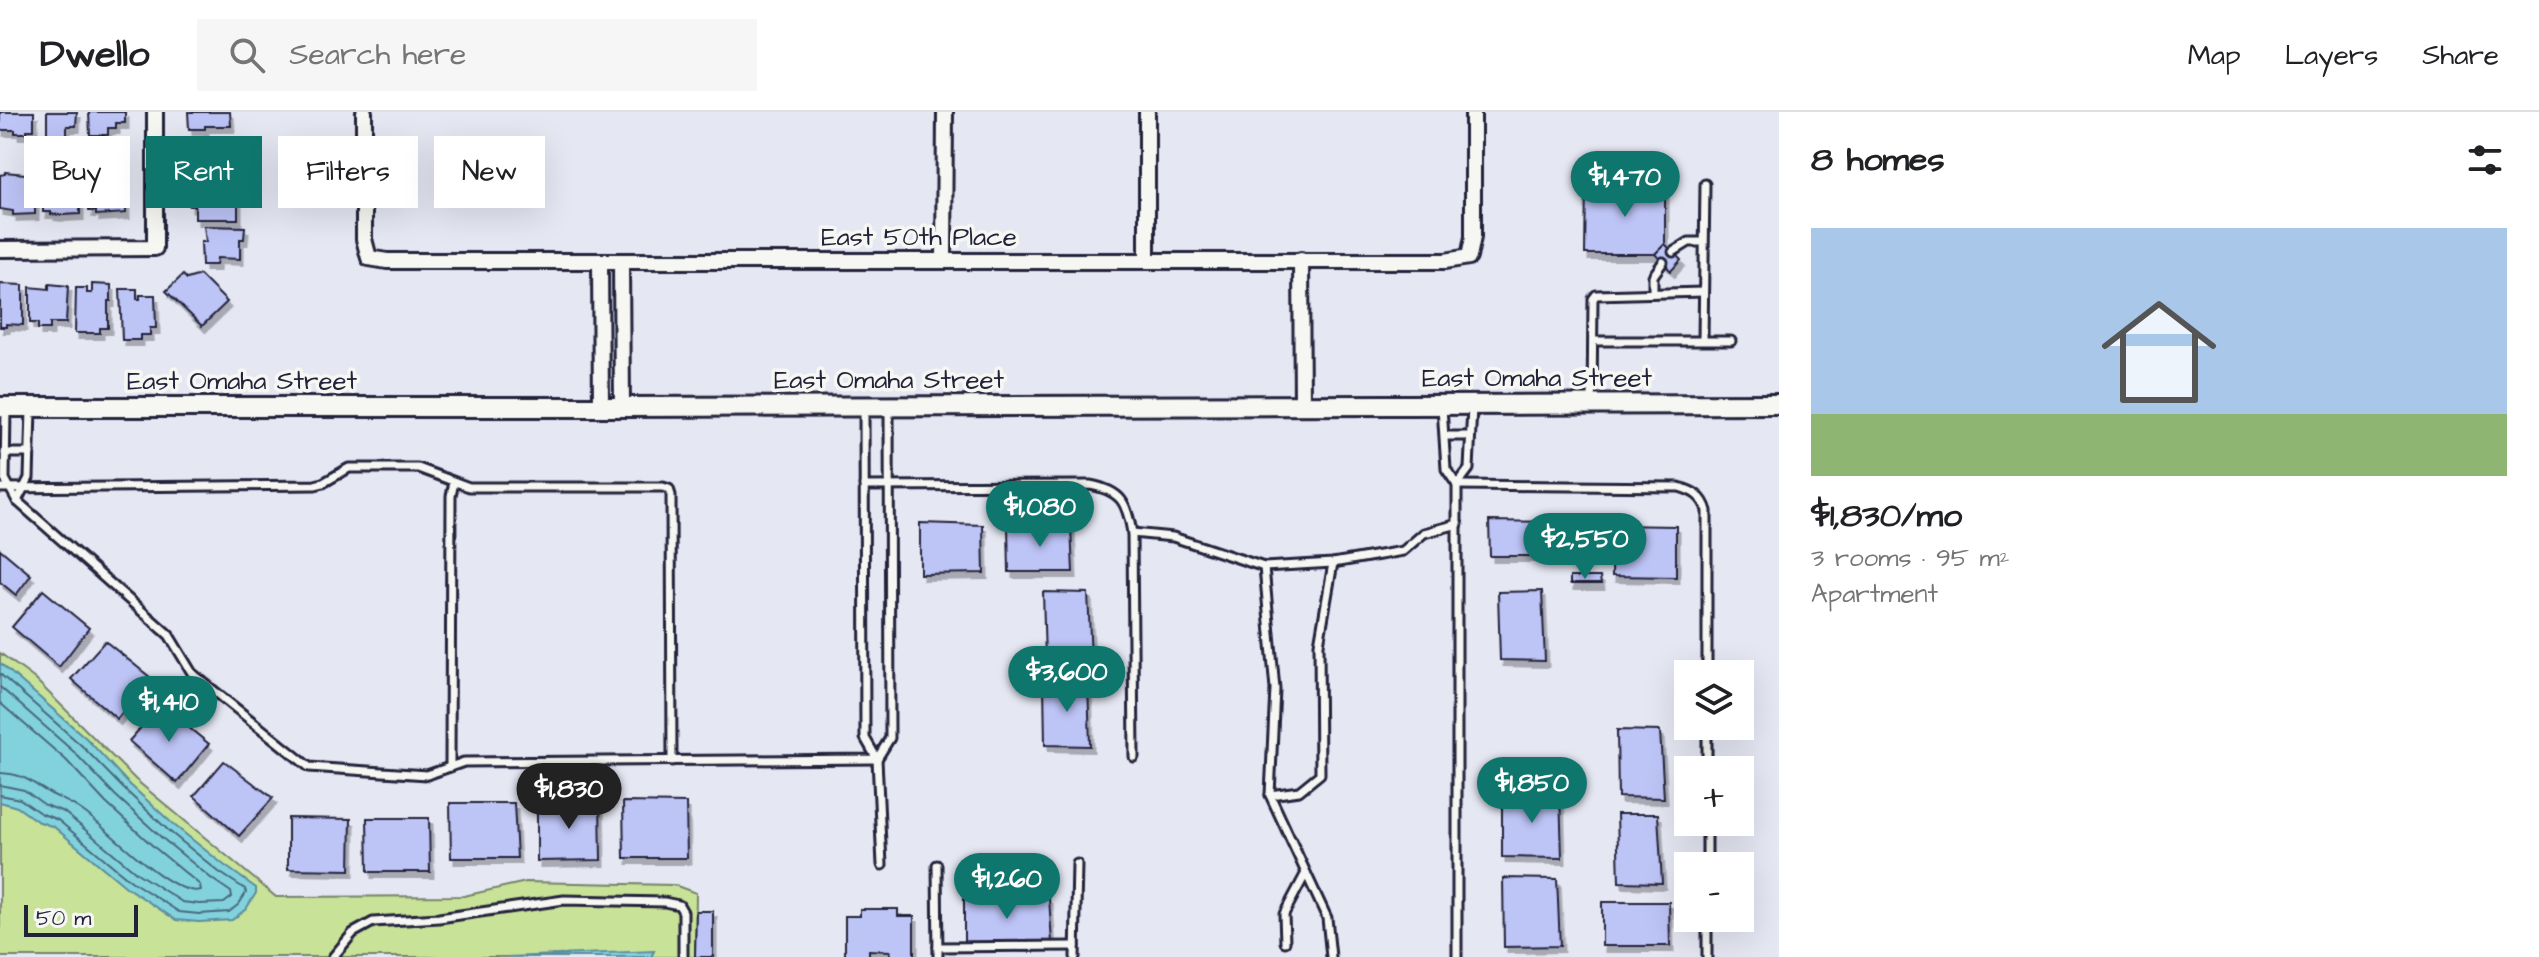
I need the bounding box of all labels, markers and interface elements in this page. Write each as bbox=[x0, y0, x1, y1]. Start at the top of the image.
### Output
search box bbox=[197, 19, 757, 91]
text: Dwello bbox=[40, 29, 149, 81]
icon: search bbox=[225, 33, 269, 77]
text: Search here bbox=[289, 34, 466, 76]
text: Map bbox=[2188, 36, 2241, 75]
text: Layers bbox=[2285, 36, 2378, 75]
text: Share bbox=[2422, 36, 2499, 75]
chip: Buy bbox=[24, 136, 130, 208]
chip: Rent bbox=[146, 136, 262, 208]
chip: Filters bbox=[278, 136, 418, 208]
chip: New bbox=[434, 136, 545, 208]
text: 8 homes bbox=[1811, 136, 1945, 184]
icon: filters bbox=[2463, 138, 2507, 182]
pin: $1,470 bbox=[1560, 151, 1690, 219]
text: $1,470 bbox=[1589, 159, 1661, 195]
street label: East 50th Place bbox=[821, 219, 1017, 255]
icon: home bbox=[2087, 280, 2231, 424]
street label: East Omaha Street bbox=[1422, 360, 1653, 396]
street label: East Omaha Street bbox=[774, 362, 1005, 398]
street label: East Omaha Street bbox=[127, 363, 358, 399]
pin: $1,080 bbox=[975, 481, 1105, 549]
text: $1,080 bbox=[1004, 489, 1076, 525]
text: $1,830/mo bbox=[1811, 492, 1962, 540]
pin: $2,550 bbox=[1520, 513, 1650, 581]
text: $2,550 bbox=[1541, 521, 1629, 557]
text: 3 rooms · 95 m² bbox=[1811, 540, 2010, 576]
text: Apartment bbox=[1811, 576, 1938, 612]
pin: $3,600 bbox=[1002, 646, 1132, 714]
text: $3,600 bbox=[1026, 654, 1108, 690]
map controls bbox=[1674, 660, 1754, 932]
button: layers bbox=[1674, 660, 1754, 740]
pin: $1,410 bbox=[104, 676, 234, 744]
text: $1,410 bbox=[139, 684, 199, 720]
button: + bbox=[1674, 756, 1754, 836]
pin: $1,850 bbox=[1467, 757, 1597, 825]
pin: $1,830 bbox=[504, 763, 634, 831]
text: $1,850 bbox=[1495, 765, 1569, 801]
text: $1,830 bbox=[535, 771, 603, 807]
button: − bbox=[1674, 852, 1754, 932]
pin: $1,260 bbox=[942, 853, 1072, 921]
text: $1,260 bbox=[972, 861, 1042, 897]
scale bar bbox=[24, 901, 138, 937]
text: 50 m bbox=[36, 903, 91, 934]

